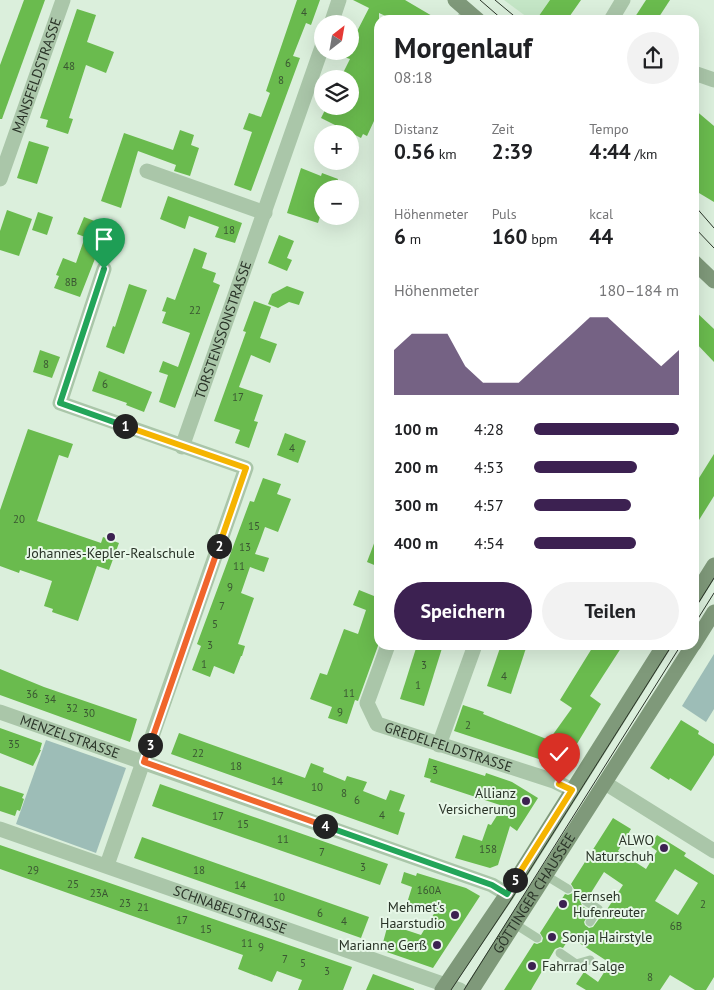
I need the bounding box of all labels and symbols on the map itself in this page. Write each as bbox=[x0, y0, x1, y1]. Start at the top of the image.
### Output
house number: 4 bbox=[301, 5, 307, 19]
street label: MANSFELDSTRASSE bbox=[8, 15, 65, 135]
north arrow bbox=[314, 15, 359, 60]
house number: 6 bbox=[285, 56, 291, 70]
house number: 48 bbox=[63, 59, 75, 73]
house number: 8 bbox=[278, 73, 284, 87]
pin bbox=[83, 218, 125, 269]
house number: 18 bbox=[223, 223, 235, 237]
street label: TORSTENSSONSTRASSE bbox=[191, 259, 255, 401]
house number: 8B bbox=[65, 275, 77, 289]
house number: 22 bbox=[189, 303, 201, 317]
house number: 8 bbox=[43, 357, 49, 371]
house number: 6 bbox=[102, 377, 108, 391]
house number: 17 bbox=[232, 390, 244, 404]
pin: 1 bbox=[112, 414, 138, 438]
house number: 4 bbox=[289, 441, 295, 455]
house number: 20 bbox=[13, 512, 25, 526]
house number: 15 bbox=[248, 519, 260, 533]
marker: Johannes-Kepler-Realschule bbox=[105, 531, 117, 543]
pin: 2 bbox=[206, 534, 232, 558]
house number: 13 bbox=[239, 540, 251, 554]
place label: Johannes-Kepler-Realschule bbox=[26, 544, 195, 562]
house number: 11 bbox=[233, 559, 245, 573]
house number: 9 bbox=[227, 580, 233, 594]
house number: 7 bbox=[219, 599, 225, 613]
house number: 5 bbox=[212, 617, 218, 631]
house number: 3 bbox=[207, 638, 213, 652]
house number: 1 bbox=[201, 657, 207, 671]
house number: 3 bbox=[421, 658, 427, 672]
house number: 4 bbox=[501, 669, 507, 683]
house number: 1 bbox=[415, 678, 421, 692]
house number: 11 bbox=[343, 686, 355, 700]
house number: 36 bbox=[26, 687, 38, 701]
house number: 34 bbox=[44, 692, 56, 706]
house number: 32 bbox=[66, 701, 78, 715]
house number: 9 bbox=[337, 705, 343, 719]
house number: 30 bbox=[83, 706, 95, 720]
street label: MENZELSTRASSE bbox=[18, 711, 122, 762]
street label: GREDELFELDSTRASSE bbox=[382, 718, 515, 776]
house number: 2 bbox=[465, 718, 471, 732]
pin: 3 bbox=[138, 732, 162, 758]
pin bbox=[538, 733, 580, 784]
house number: 35 bbox=[8, 737, 20, 751]
house number: 22 bbox=[192, 746, 204, 760]
house number: 18 bbox=[230, 759, 242, 773]
house number: 3 bbox=[432, 763, 438, 777]
house number: 14 bbox=[271, 774, 283, 788]
house number: 10 bbox=[311, 780, 323, 794]
place label: Allianz Versicherung bbox=[438, 784, 516, 818]
house number: 8 bbox=[341, 786, 347, 800]
house number: 6 bbox=[354, 793, 360, 807]
marker: Allianz Versicherung bbox=[520, 795, 532, 807]
house number: 4 bbox=[379, 808, 385, 822]
house number: 17 bbox=[212, 809, 224, 823]
pin: 4 bbox=[312, 814, 338, 838]
house number: 15 bbox=[237, 817, 249, 831]
street label: GÖTTINGER CHAUSSEE bbox=[489, 829, 579, 957]
place label: ALWO Naturschuh bbox=[586, 831, 654, 865]
house number: 11 bbox=[277, 832, 289, 846]
house number: 158 bbox=[479, 842, 497, 856]
marker: ALWO Naturschuh bbox=[658, 842, 670, 854]
house number: 7 bbox=[319, 845, 325, 859]
house number: 3 bbox=[360, 860, 366, 874]
house number: 29 bbox=[27, 863, 39, 877]
house number: 18 bbox=[193, 863, 205, 877]
pin: 5 bbox=[502, 868, 528, 892]
house number: 25 bbox=[67, 877, 79, 891]
house number: 14 bbox=[234, 878, 246, 892]
street label: SCHNABELSTRASSE bbox=[171, 881, 290, 938]
house number: 160A bbox=[417, 883, 442, 897]
house number: 23A bbox=[90, 886, 109, 900]
place label: Fernseh Hufenreuter bbox=[573, 887, 645, 921]
house number: 10 bbox=[273, 890, 285, 904]
house number: 23 bbox=[119, 896, 131, 910]
house number: 2 bbox=[700, 897, 706, 911]
place label: Mehmet's Haarstudio bbox=[380, 898, 445, 932]
marker: Fernseh Hufenreuter bbox=[557, 898, 569, 910]
house number: 21 bbox=[137, 900, 149, 914]
house number: 6 bbox=[317, 906, 323, 920]
marker: Mehmet's Haarstudio bbox=[449, 909, 461, 921]
house number: 17 bbox=[176, 913, 188, 927]
house number: 4 bbox=[341, 914, 347, 928]
house number: 6B bbox=[670, 919, 682, 933]
house number: 15 bbox=[200, 922, 212, 936]
place label: Sonja Hairstyle bbox=[562, 928, 652, 946]
marker: Sonja Hairstyle bbox=[546, 931, 558, 943]
house number: 11 bbox=[241, 936, 253, 950]
place label: Marianne Gerß bbox=[339, 936, 427, 954]
marker: Marianne Gerß bbox=[431, 939, 443, 951]
house number: 9 bbox=[258, 940, 264, 954]
house number: 7 bbox=[282, 952, 288, 966]
house number: 5 bbox=[300, 956, 306, 970]
place label: Fahrrad Salge bbox=[542, 957, 625, 975]
marker: Fahrrad Salge bbox=[526, 960, 538, 972]
house number: 3 bbox=[324, 964, 330, 978]
house number: 8 bbox=[647, 970, 653, 984]

